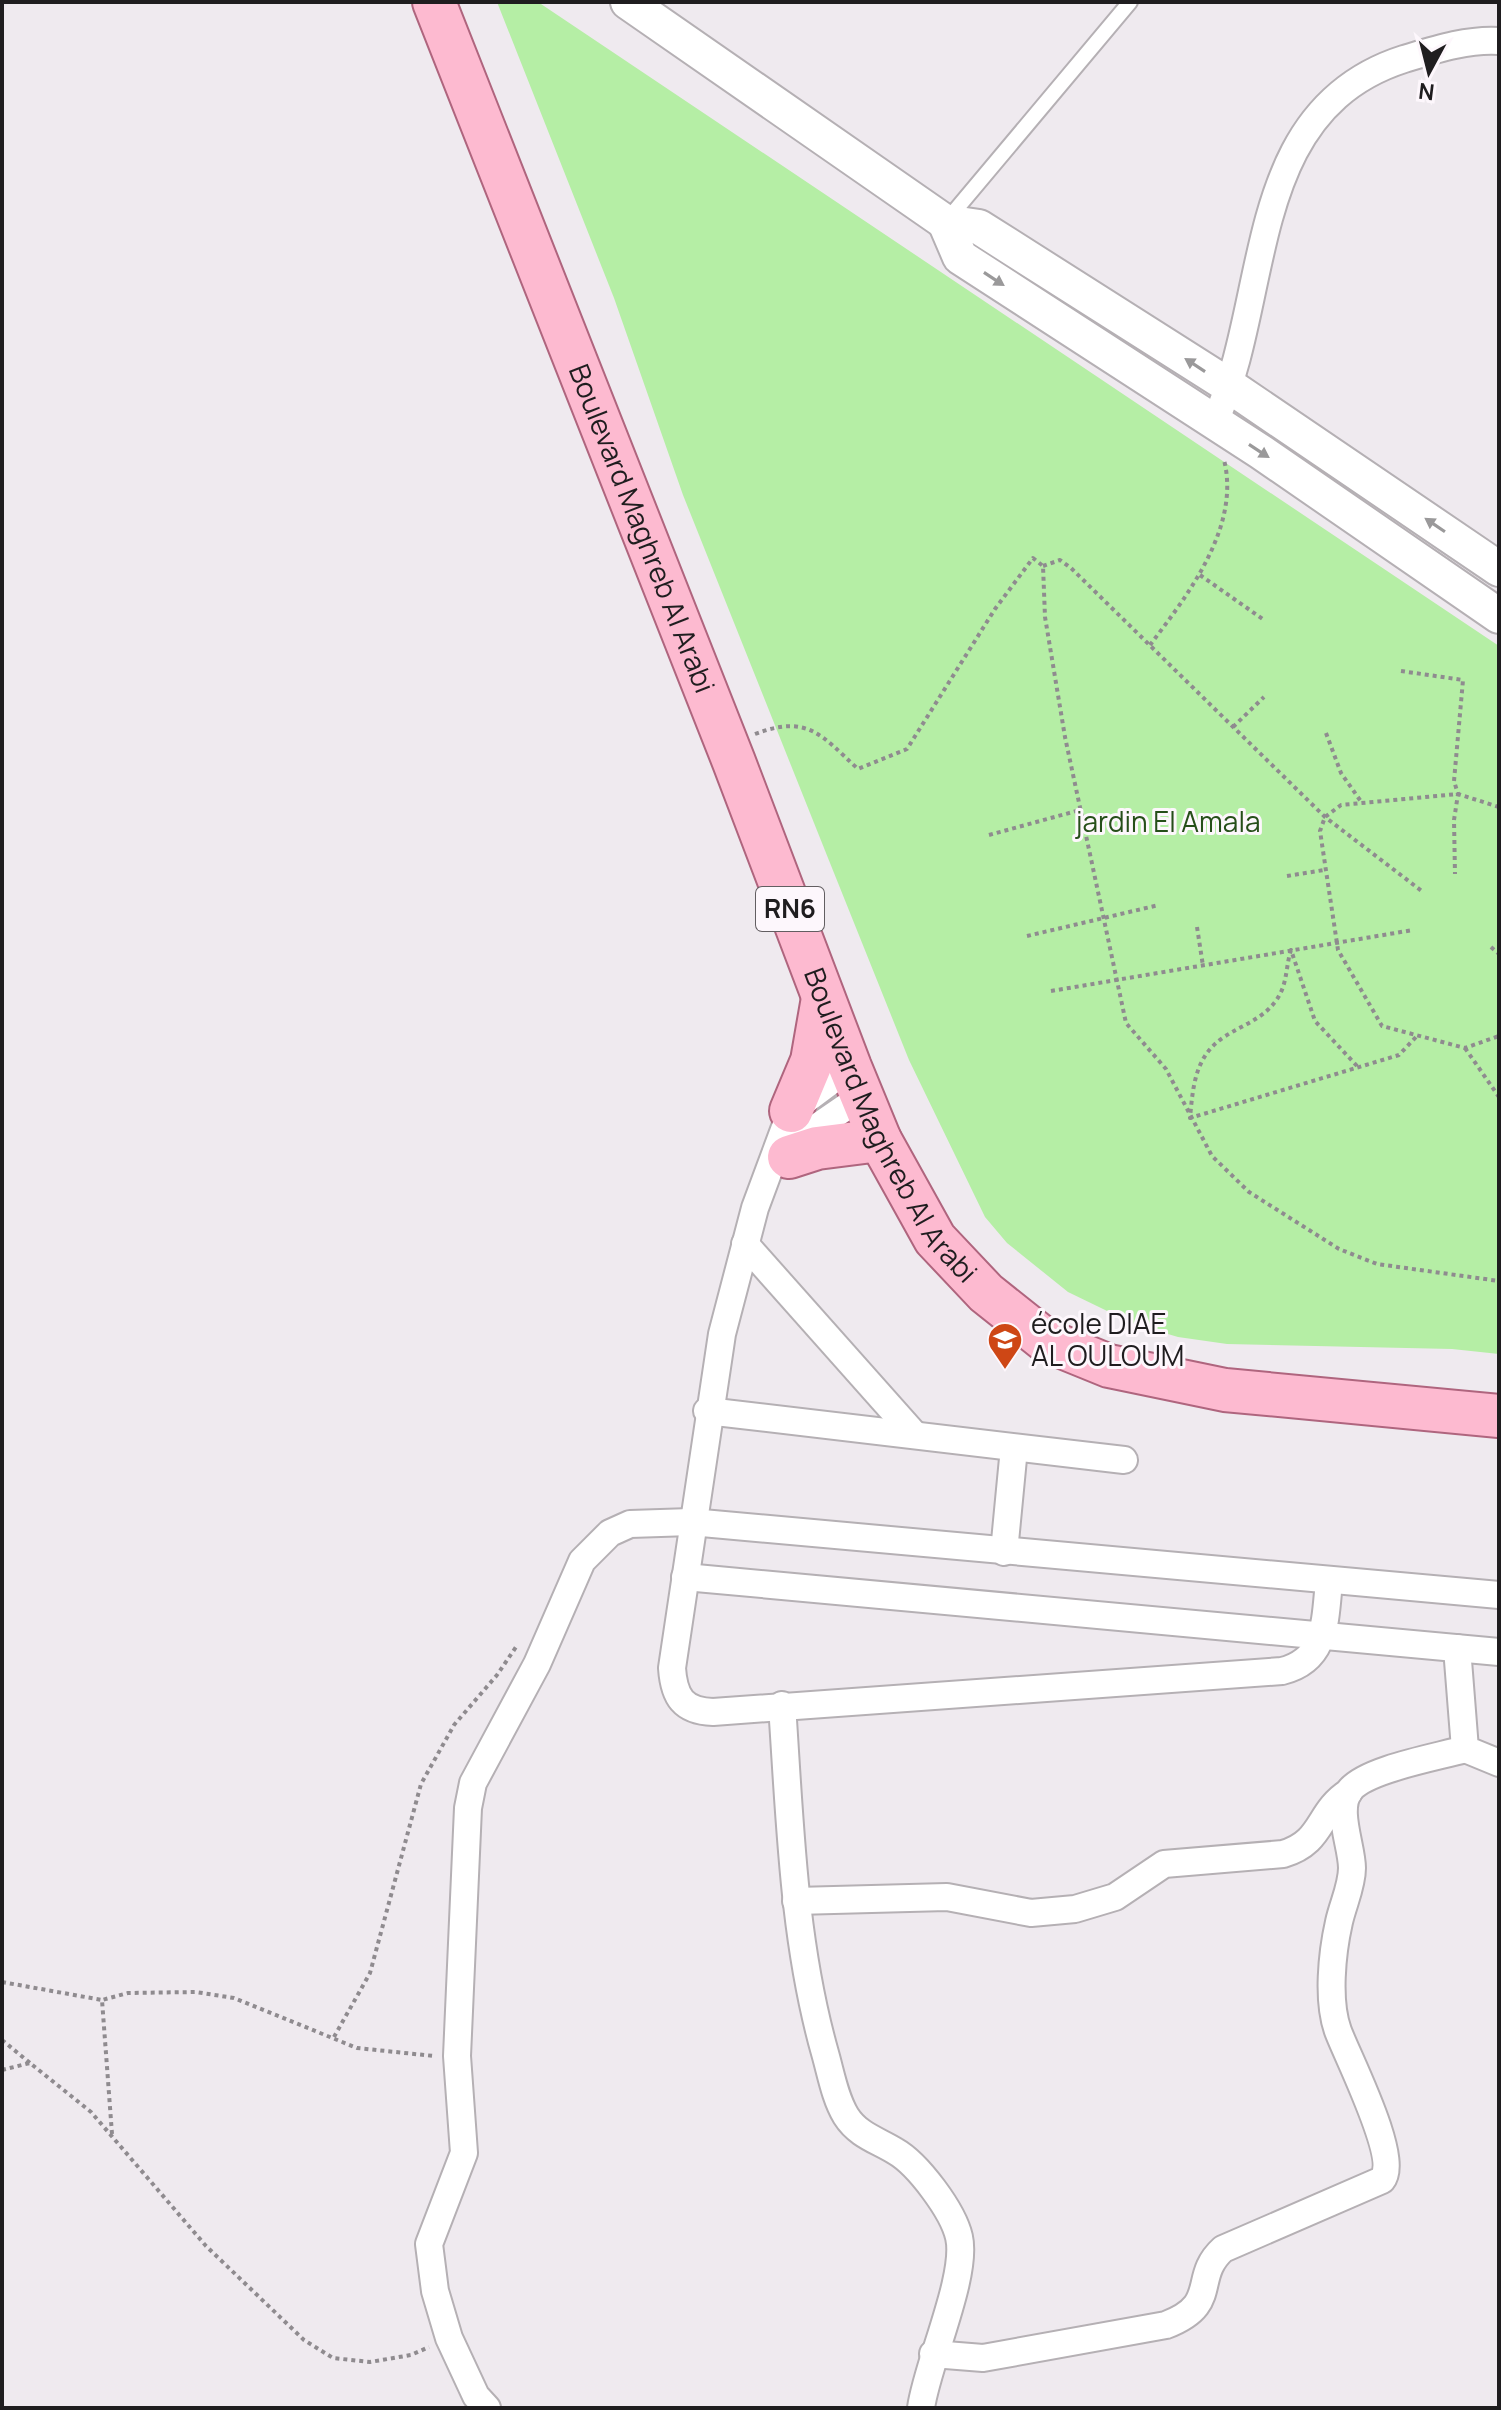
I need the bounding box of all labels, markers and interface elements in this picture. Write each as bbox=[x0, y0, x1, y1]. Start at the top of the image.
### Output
north arrow bbox=[1389, 32, 1469, 112]
text: N bbox=[1417, 76, 1436, 108]
one-way arrow bbox=[983, 271, 1005, 286]
one-way arrow bbox=[1185, 357, 1206, 372]
street label: Boulevard Maghreb Al Arabi bbox=[561, 358, 725, 698]
one-way arrow bbox=[1248, 444, 1269, 459]
one-way arrow bbox=[1424, 518, 1445, 533]
park label: jardin El Amala bbox=[1075, 802, 1260, 840]
road number: RN6 bbox=[756, 887, 824, 931]
street label: Boulevard Maghreb Al Arabi bbox=[796, 962, 986, 1290]
place label: école DIAE AL OULOUM bbox=[1031, 1304, 1184, 1374]
school or university icon: école DIAE AL OULOUM bbox=[986, 1321, 1024, 1371]

